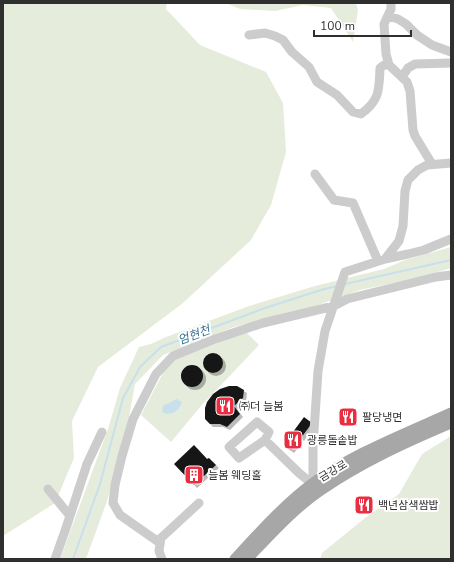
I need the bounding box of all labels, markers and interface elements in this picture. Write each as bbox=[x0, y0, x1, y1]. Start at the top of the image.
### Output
scale bar bbox=[314, 12, 411, 38]
text: 100 m bbox=[320, 18, 355, 34]
water label: 엄현천 bbox=[176, 321, 214, 348]
restaurant icon: ㈜더 늘봄 bbox=[214, 395, 236, 417]
place label: ㈜더 늘봄 bbox=[239, 399, 283, 414]
restaurant icon: 팔당냉면 bbox=[337, 406, 359, 428]
place label: 팔당냉면 bbox=[362, 410, 402, 425]
restaurant icon: 광릉돌솥밥 bbox=[282, 429, 304, 451]
place label: 광릉돌솥밥 bbox=[307, 433, 358, 448]
street label: 금강로 bbox=[316, 457, 350, 485]
building icon: 늘봄 웨딩홀 bbox=[183, 464, 205, 486]
place label: 늘봄 웨딩홀 bbox=[208, 468, 261, 483]
restaurant icon: 백년삼색쌈밥 bbox=[353, 494, 375, 516]
place label: 백년삼색쌈밥 bbox=[378, 498, 439, 513]

